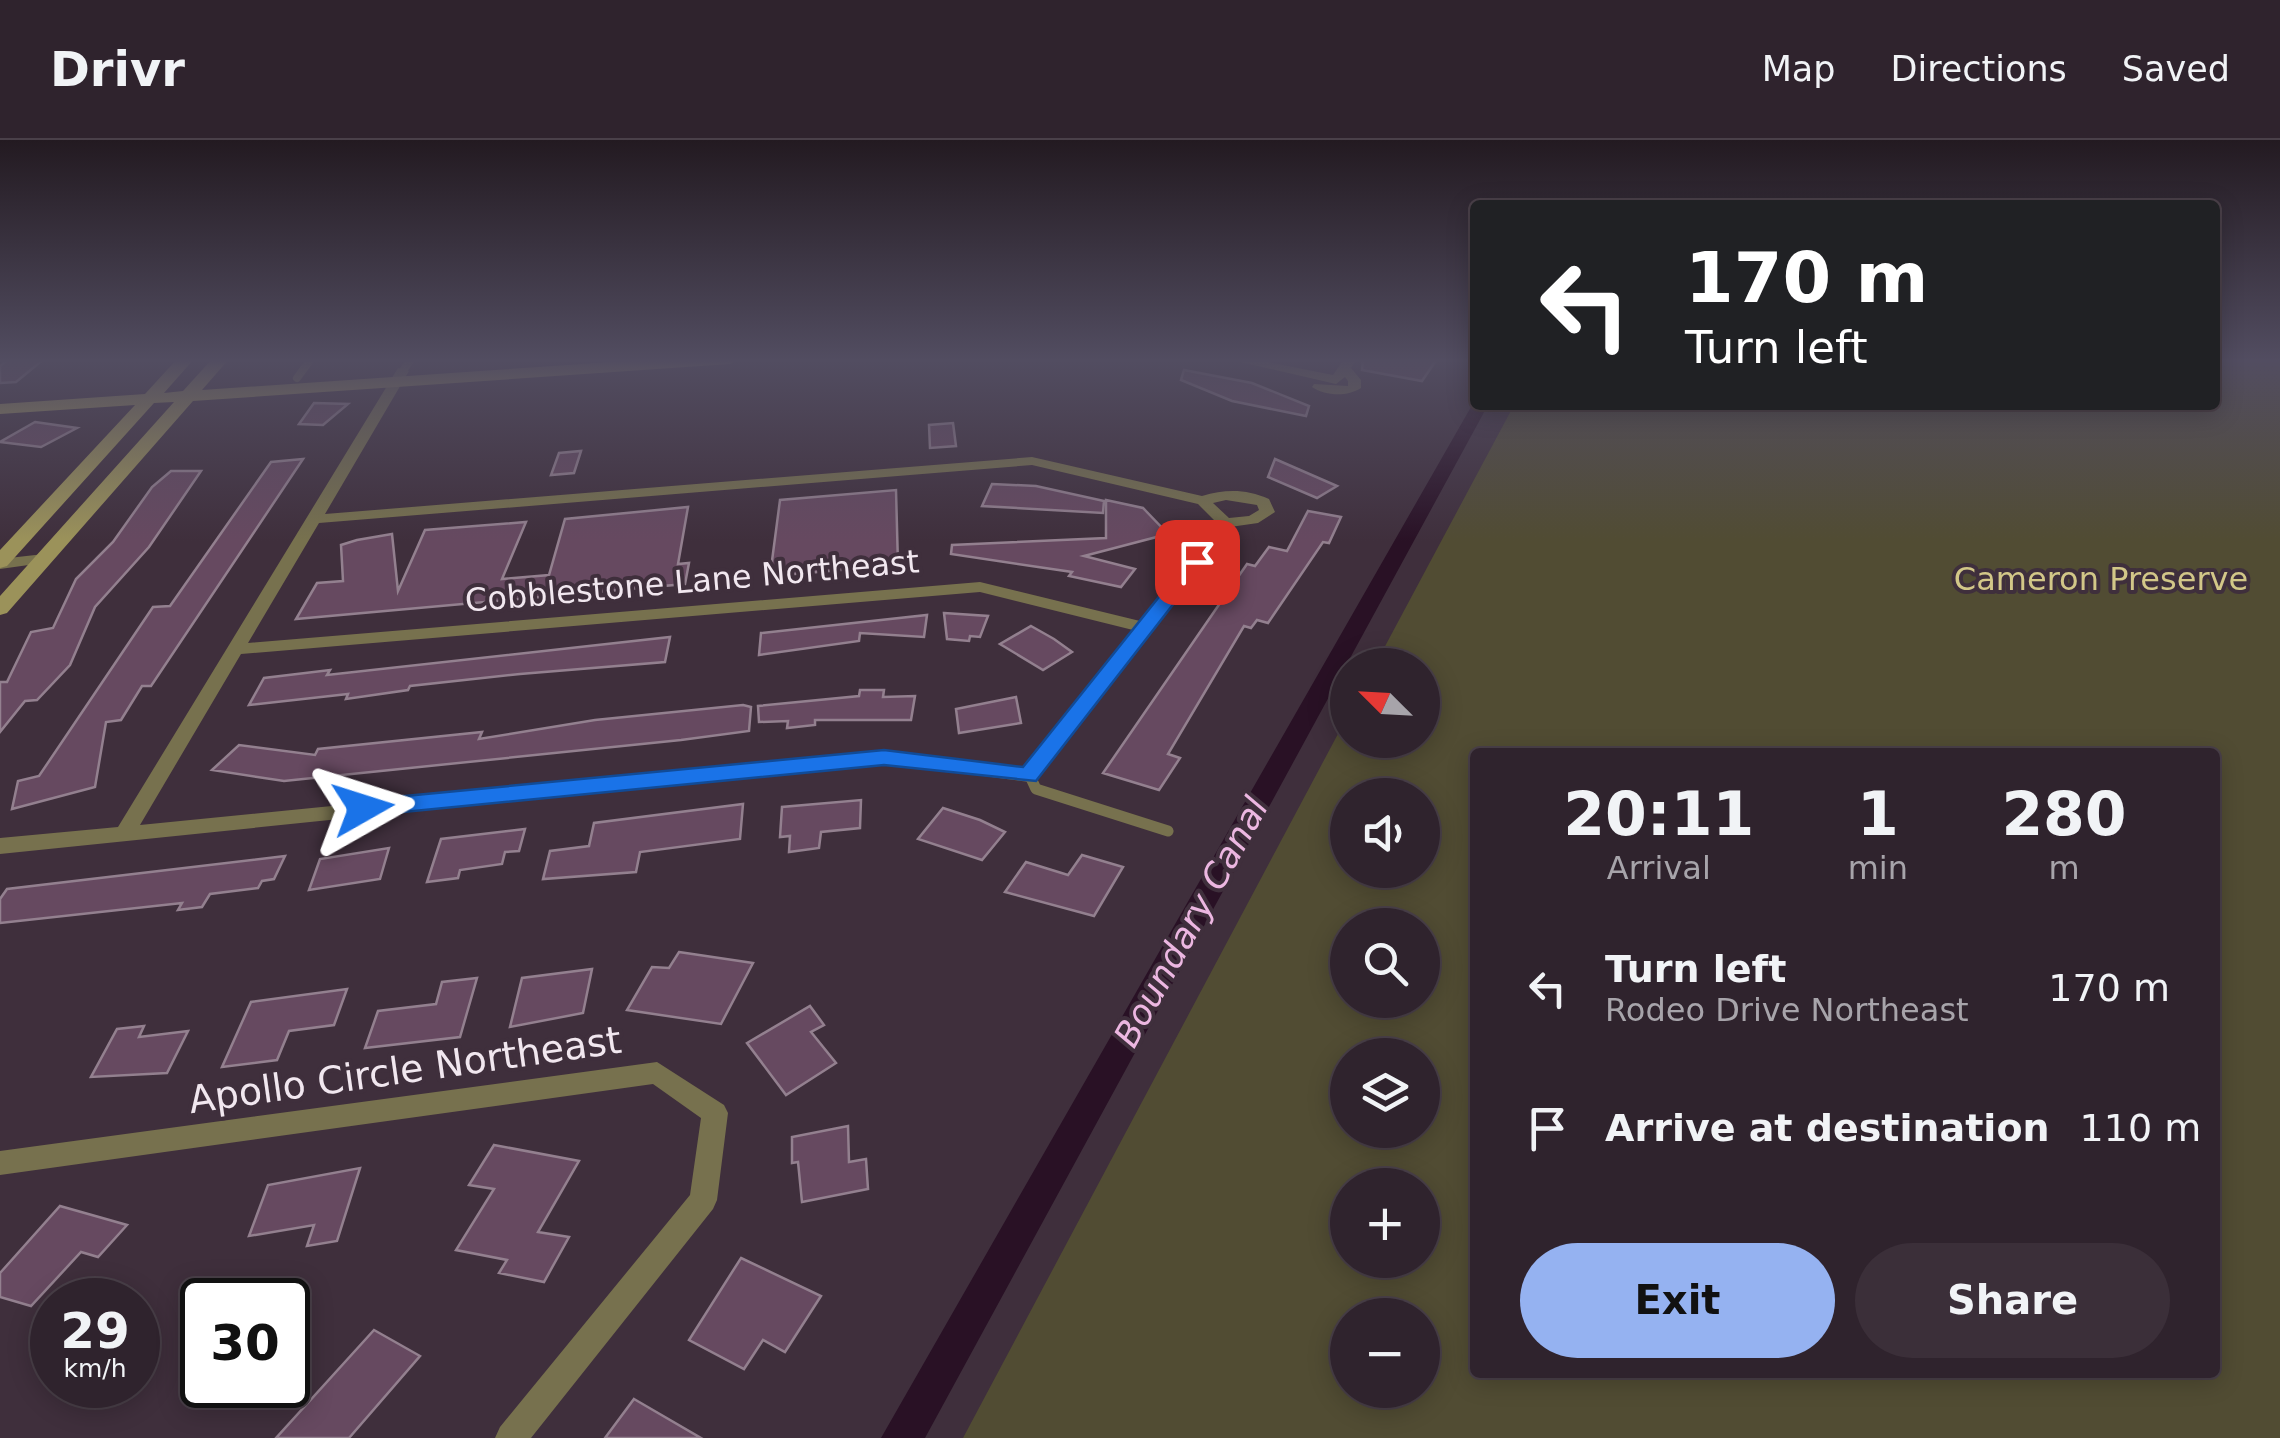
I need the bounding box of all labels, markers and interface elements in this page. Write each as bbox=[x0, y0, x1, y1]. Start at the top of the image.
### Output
text: Drivr bbox=[50, 41, 185, 97]
text: Map bbox=[1762, 49, 1836, 89]
text: Directions bbox=[1891, 49, 2067, 89]
text: Saved bbox=[2122, 49, 2230, 89]
text: 170 m bbox=[1685, 237, 1928, 319]
icon: left bbox=[1520, 240, 1650, 370]
text: Turn left bbox=[1685, 321, 1868, 374]
pin bbox=[1155, 520, 1240, 605]
icon: arrive bbox=[1170, 535, 1225, 590]
street label: Cobblestone Lane Northeast bbox=[463, 542, 921, 620]
park label: Cameron Preserve bbox=[1954, 560, 2248, 598]
north arrow bbox=[1330, 648, 1440, 758]
map controls bbox=[1330, 648, 1440, 1408]
position arrow bbox=[311, 756, 415, 860]
button: sound bbox=[1330, 778, 1440, 888]
text: 20:11 bbox=[1563, 779, 1754, 849]
text: 1 bbox=[1857, 779, 1899, 849]
text: 280 bbox=[2001, 779, 2127, 849]
water label: Boundary Canal bbox=[1106, 790, 1276, 1054]
text: Arrival bbox=[1607, 849, 1711, 887]
text: min bbox=[1848, 849, 1908, 887]
text: m bbox=[2048, 849, 2080, 887]
button: search bbox=[1330, 908, 1440, 1018]
text: Turn left bbox=[1605, 947, 1786, 991]
icon: left bbox=[1520, 961, 1575, 1016]
text: 170 m bbox=[2048, 966, 2170, 1010]
text: Rodeo Drive Northeast bbox=[1605, 991, 1969, 1029]
street label: Apollo Circle Northeast bbox=[186, 1018, 624, 1122]
button: layers bbox=[1330, 1038, 1440, 1148]
icon: arrive bbox=[1520, 1101, 1575, 1156]
text: Arrive at destination bbox=[1605, 1106, 2050, 1150]
text: 110 m bbox=[2080, 1106, 2201, 1150]
button: + bbox=[1330, 1168, 1440, 1278]
button: Exit bbox=[1520, 1243, 1835, 1358]
button: Share bbox=[1855, 1243, 2170, 1358]
speed limit sign: 30 bbox=[180, 1278, 310, 1408]
button: − bbox=[1330, 1298, 1440, 1408]
text: 29 bbox=[60, 1302, 130, 1360]
text: km/h bbox=[63, 1354, 127, 1383]

